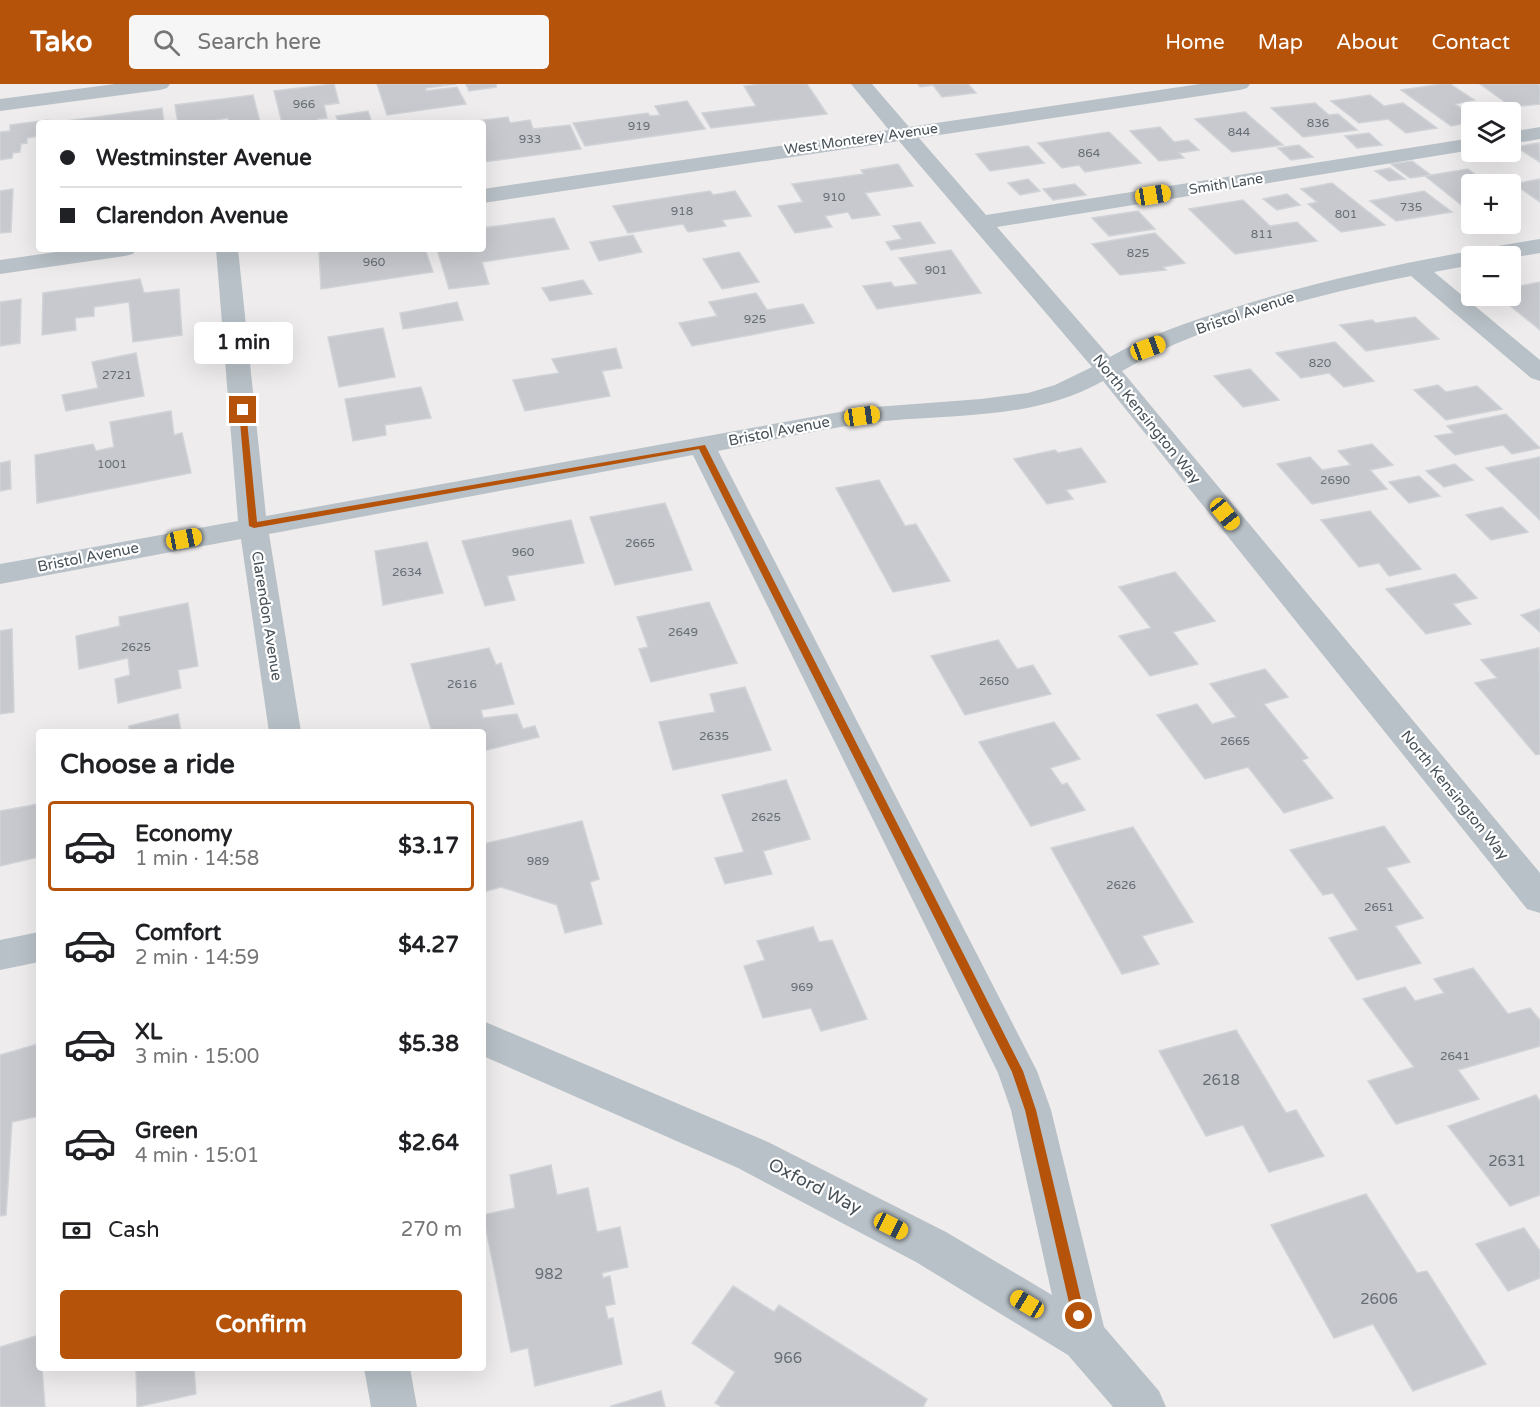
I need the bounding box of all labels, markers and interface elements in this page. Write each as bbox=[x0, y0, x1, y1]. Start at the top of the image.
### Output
search box bbox=[129, 15, 549, 69]
text: Tako bbox=[30, 25, 93, 59]
icon: search bbox=[150, 26, 183, 59]
text: Search here bbox=[198, 29, 321, 55]
text: Home bbox=[1165, 30, 1225, 55]
text: Map bbox=[1258, 30, 1303, 55]
text: About bbox=[1336, 30, 1398, 55]
text: Contact bbox=[1431, 30, 1510, 55]
house number: 966 bbox=[293, 97, 315, 111]
map controls bbox=[1461, 102, 1521, 306]
button: layers bbox=[1461, 102, 1521, 162]
house number: 836 bbox=[1307, 116, 1329, 130]
house number: 919 bbox=[628, 119, 650, 133]
street label: West Monterey Avenue bbox=[783, 120, 939, 158]
house number: 844 bbox=[1228, 125, 1251, 139]
house number: 933 bbox=[519, 132, 541, 146]
text: Westminster Avenue bbox=[96, 145, 312, 171]
house number: 864 bbox=[1078, 146, 1101, 160]
street label: Smith Lane bbox=[1188, 170, 1264, 198]
button: + bbox=[1461, 174, 1521, 234]
car bbox=[1134, 183, 1172, 207]
house number: 910 bbox=[823, 190, 846, 204]
house number: 735 bbox=[1400, 200, 1422, 214]
text: Clarendon Avenue bbox=[96, 203, 288, 229]
house number: 918 bbox=[671, 204, 693, 218]
house number: 801 bbox=[1335, 207, 1357, 221]
house number: 811 bbox=[1251, 227, 1273, 241]
house number: 825 bbox=[1127, 246, 1149, 260]
button: − bbox=[1461, 246, 1521, 306]
house number: 960 bbox=[363, 255, 386, 269]
house number: 901 bbox=[925, 263, 947, 277]
street label: Bristol Avenue bbox=[1193, 288, 1297, 338]
house number: 925 bbox=[744, 312, 766, 326]
callout: 1 min bbox=[194, 323, 292, 365]
text: 1 min bbox=[217, 331, 270, 355]
car bbox=[1128, 333, 1168, 363]
street label: North Kensington Way bbox=[1089, 351, 1205, 487]
house number: 820 bbox=[1309, 356, 1332, 370]
house number: 2721 bbox=[102, 368, 132, 382]
route end bbox=[229, 396, 256, 423]
car bbox=[843, 405, 881, 427]
street label: Bristol Avenue bbox=[727, 412, 831, 450]
house number: 1001 bbox=[97, 457, 127, 471]
house number: 2690 bbox=[1320, 473, 1351, 487]
car bbox=[1207, 494, 1243, 534]
car bbox=[165, 527, 203, 551]
house number: 2665 bbox=[625, 536, 655, 550]
street label: Bristol Avenue bbox=[36, 538, 140, 576]
house number: 960 bbox=[512, 545, 535, 559]
street label: Clarendon Avenue bbox=[248, 550, 286, 682]
house number: 2634 bbox=[392, 565, 423, 579]
house number: 2649 bbox=[668, 625, 698, 639]
house number: 2625 bbox=[121, 640, 151, 654]
house number: 2650 bbox=[979, 674, 1010, 688]
house number: 2616 bbox=[447, 677, 477, 691]
street label: North Kensington Way bbox=[1397, 727, 1513, 863]
house number: 2635 bbox=[699, 729, 729, 743]
house number: 2665 bbox=[1220, 734, 1250, 748]
text: Choose a ride bbox=[60, 748, 235, 781]
house number: 2625 bbox=[751, 810, 781, 824]
icon: car bbox=[63, 819, 117, 873]
text: Economy bbox=[135, 821, 232, 847]
text: $3.17 bbox=[398, 833, 459, 859]
text: 1 min · 14:58 bbox=[135, 847, 259, 871]
house number: 989 bbox=[527, 854, 549, 868]
house number: 2626 bbox=[1106, 878, 1136, 892]
house number: 2651 bbox=[1364, 900, 1394, 914]
icon: car bbox=[63, 918, 117, 972]
text: Comfort bbox=[135, 920, 221, 946]
text: $4.27 bbox=[398, 932, 459, 958]
text: 2 min · 14:59 bbox=[135, 946, 259, 970]
house number: 969 bbox=[791, 980, 813, 994]
icon: car bbox=[63, 1017, 117, 1071]
text: XL bbox=[135, 1019, 162, 1045]
text: $5.38 bbox=[398, 1031, 459, 1057]
text: 3 min · 15:00 bbox=[135, 1045, 259, 1069]
house number: 2641 bbox=[1440, 1049, 1470, 1063]
house number: 2618 bbox=[1202, 1071, 1240, 1089]
icon: car bbox=[63, 1116, 117, 1170]
text: Green bbox=[135, 1118, 198, 1144]
text: $2.64 bbox=[398, 1130, 459, 1156]
text: 4 min · 15:01 bbox=[135, 1144, 259, 1168]
house number: 2631 bbox=[1488, 1152, 1526, 1170]
street label: Oxford Way bbox=[765, 1153, 866, 1219]
car bbox=[871, 1210, 911, 1242]
icon: cash bbox=[60, 1214, 93, 1247]
text: Cash bbox=[108, 1217, 160, 1243]
text: 270 m bbox=[401, 1218, 462, 1242]
house number: 982 bbox=[535, 1265, 563, 1283]
car bbox=[1007, 1287, 1047, 1321]
button: Confirm bbox=[60, 1290, 462, 1359]
house number: 2606 bbox=[1360, 1290, 1398, 1308]
route start bbox=[1065, 1302, 1092, 1329]
house number: 966 bbox=[774, 1349, 802, 1367]

